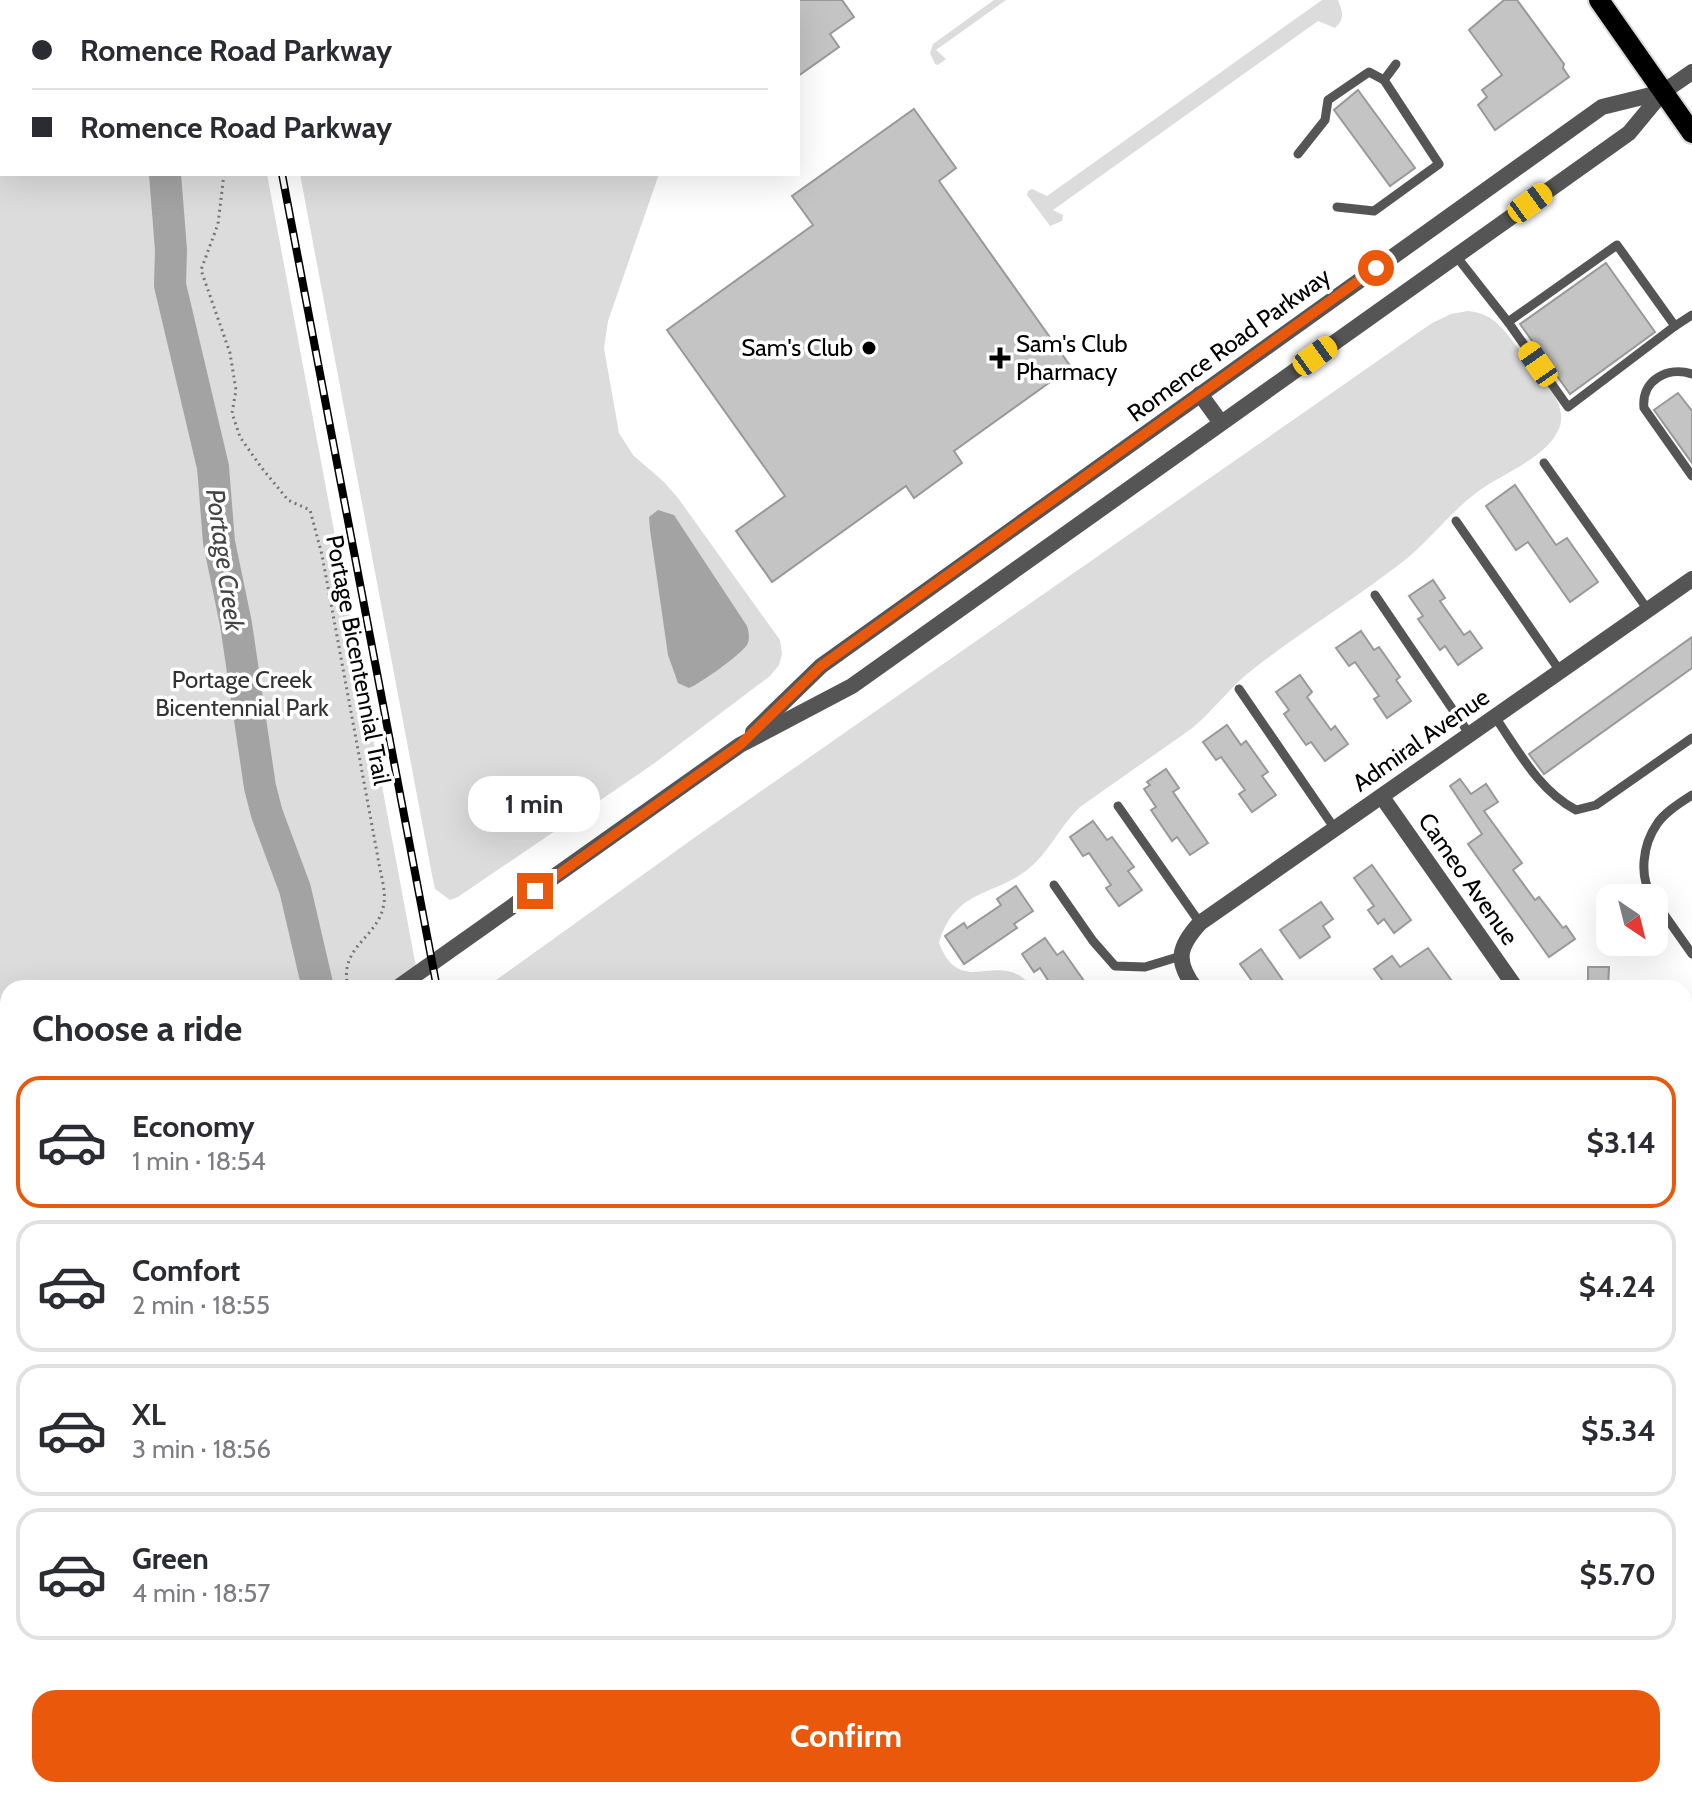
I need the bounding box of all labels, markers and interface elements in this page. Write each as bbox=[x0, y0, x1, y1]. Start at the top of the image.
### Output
text: Romence Road Parkway bbox=[80, 32, 392, 69]
text: Romence Road Parkway bbox=[80, 109, 392, 146]
car bbox=[1504, 179, 1556, 227]
route start bbox=[1358, 250, 1394, 286]
street label: Romence Road Parkway bbox=[1122, 261, 1336, 428]
place label: Sam's Club Pharmacy bbox=[1016, 329, 1128, 386]
car bbox=[1289, 332, 1341, 380]
place label: Sam's Club bbox=[741, 333, 853, 362]
car bbox=[1514, 337, 1562, 391]
marker: Sam's Club bbox=[860, 339, 878, 357]
marker: Sam's Club Pharmacy bbox=[991, 349, 1009, 367]
water label: Portage Creek bbox=[199, 487, 251, 634]
street label: Portage Bicentennial Trail bbox=[320, 532, 397, 788]
park label: Portage Creek Bicentennial Park bbox=[155, 665, 329, 722]
street label: Admiral Avenue bbox=[1347, 682, 1495, 797]
callout: 1 min bbox=[469, 775, 601, 831]
text: 1 min bbox=[505, 788, 563, 820]
street label: Cameo Avenue bbox=[1412, 807, 1525, 950]
route end bbox=[517, 873, 553, 909]
north arrow bbox=[1596, 884, 1668, 956]
map controls bbox=[1596, 884, 1668, 956]
text: Choose a ride bbox=[32, 1006, 242, 1050]
icon: car bbox=[36, 1106, 108, 1178]
text: Economy bbox=[132, 1108, 255, 1145]
text: $3.14 bbox=[1587, 1124, 1656, 1161]
text: 1 min · 18:54 bbox=[132, 1145, 266, 1177]
icon: car bbox=[36, 1250, 108, 1322]
text: Comfort bbox=[132, 1252, 240, 1289]
text: $4.24 bbox=[1579, 1268, 1656, 1305]
text: 2 min · 18:55 bbox=[132, 1289, 270, 1321]
icon: car bbox=[36, 1394, 108, 1466]
text: XL bbox=[132, 1396, 166, 1433]
text: $5.34 bbox=[1581, 1412, 1656, 1449]
text: 3 min · 18:56 bbox=[132, 1433, 271, 1465]
icon: car bbox=[36, 1538, 108, 1610]
text: Green bbox=[132, 1540, 209, 1577]
text: $5.70 bbox=[1580, 1556, 1656, 1593]
text: 4 min · 18:57 bbox=[132, 1577, 270, 1609]
button: Confirm bbox=[32, 1690, 1660, 1782]

